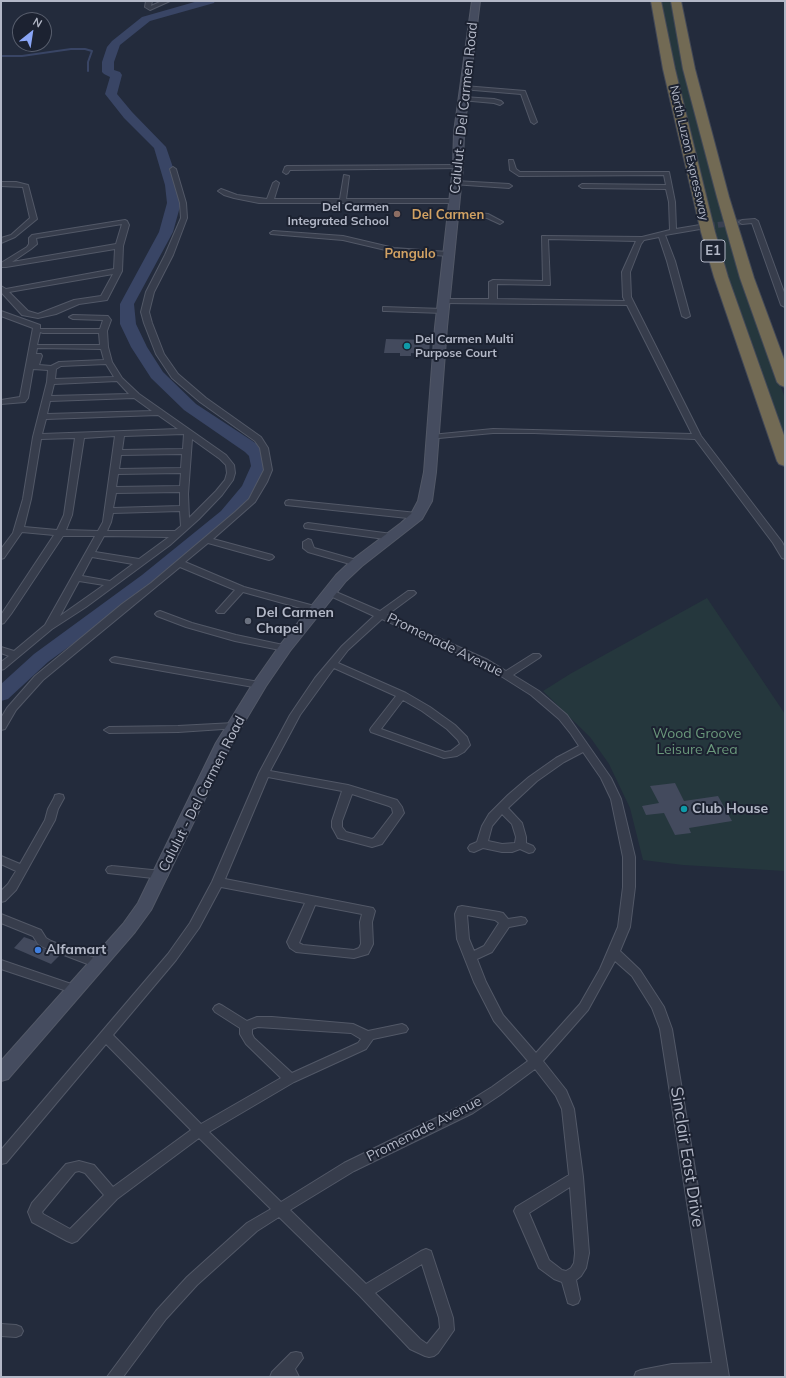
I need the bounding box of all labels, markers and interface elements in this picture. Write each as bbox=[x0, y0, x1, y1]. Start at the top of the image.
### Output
north arrow bbox=[12, 12, 52, 52]
text: N bbox=[30, 14, 45, 31]
street label: Calulut - Del Carmen Road bbox=[447, 21, 481, 195]
street label: North Luzon Expressway bbox=[666, 84, 712, 222]
place label: Del Carmen Integrated School bbox=[288, 200, 389, 228]
district label: Del Carmen bbox=[412, 207, 484, 223]
marker: Del Carmen Integrated School bbox=[392, 209, 402, 219]
road number: E1 bbox=[701, 240, 725, 262]
district label: Pangulo bbox=[384, 246, 436, 262]
place label: Del Carmen Multi Purpose Court bbox=[415, 332, 514, 360]
marker: Del Carmen Multi Purpose Court bbox=[402, 341, 412, 351]
place label: Del Carmen Chapel bbox=[256, 605, 334, 638]
street label: Promenade Avenue bbox=[384, 610, 506, 680]
marker: Del Carmen Chapel bbox=[243, 616, 253, 626]
street label: Calulut - Del Carmen Road bbox=[155, 713, 249, 875]
park label: Wood Groove Leisure Area bbox=[653, 726, 741, 758]
place label: Club House bbox=[692, 801, 768, 817]
marker: Club House bbox=[679, 804, 689, 814]
place label: Alfamart bbox=[46, 942, 106, 958]
marker: Alfamart bbox=[33, 945, 43, 955]
street label: Sinclair East Drive bbox=[666, 1085, 708, 1229]
street label: Promenade Avenue bbox=[364, 1093, 484, 1165]

